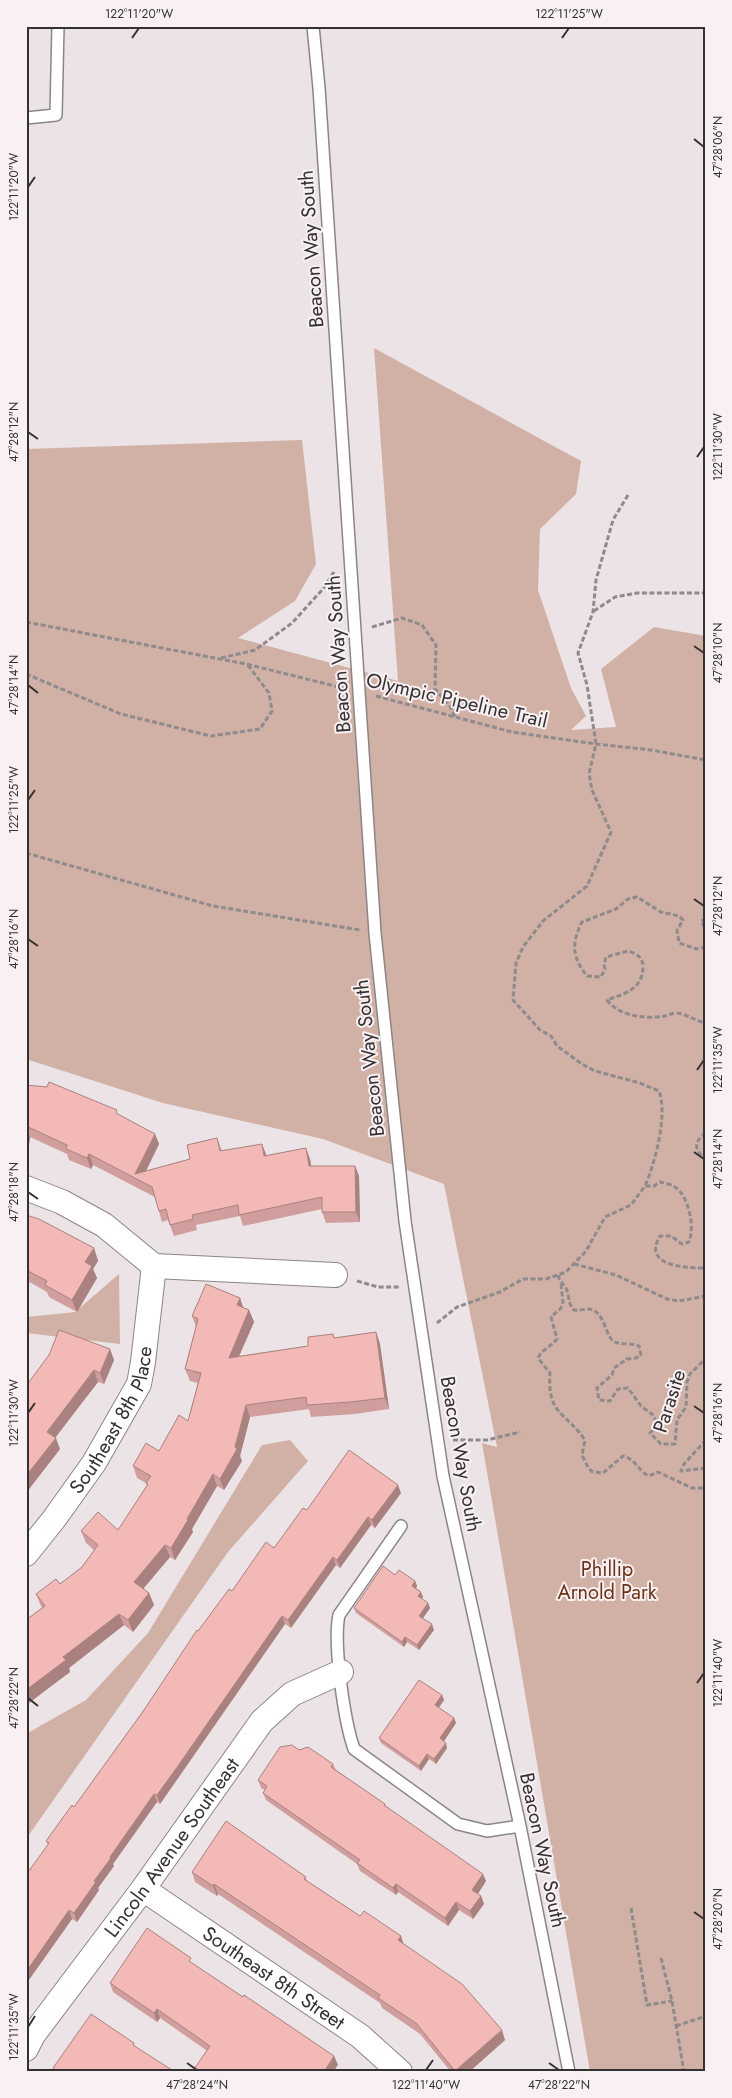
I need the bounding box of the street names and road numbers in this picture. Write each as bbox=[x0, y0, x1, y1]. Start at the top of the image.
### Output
street label: Beacon Way South bbox=[292, 169, 331, 329]
street label: Beacon Way South bbox=[319, 574, 358, 734]
street label: Olympic Pipeline Trail bbox=[363, 666, 550, 735]
street label: Beacon Way South bbox=[347, 978, 392, 1138]
street label: Southeast 8th Place bbox=[63, 1345, 160, 1500]
street label: Parasite bbox=[646, 1366, 693, 1436]
street label: Beacon Way South bbox=[433, 1374, 488, 1534]
street label: Lincoln Avenue Southeast bbox=[98, 1752, 247, 1944]
street label: Beacon Way South bbox=[512, 1770, 573, 1930]
street label: Southeast 8th Street bbox=[196, 1919, 351, 2037]

